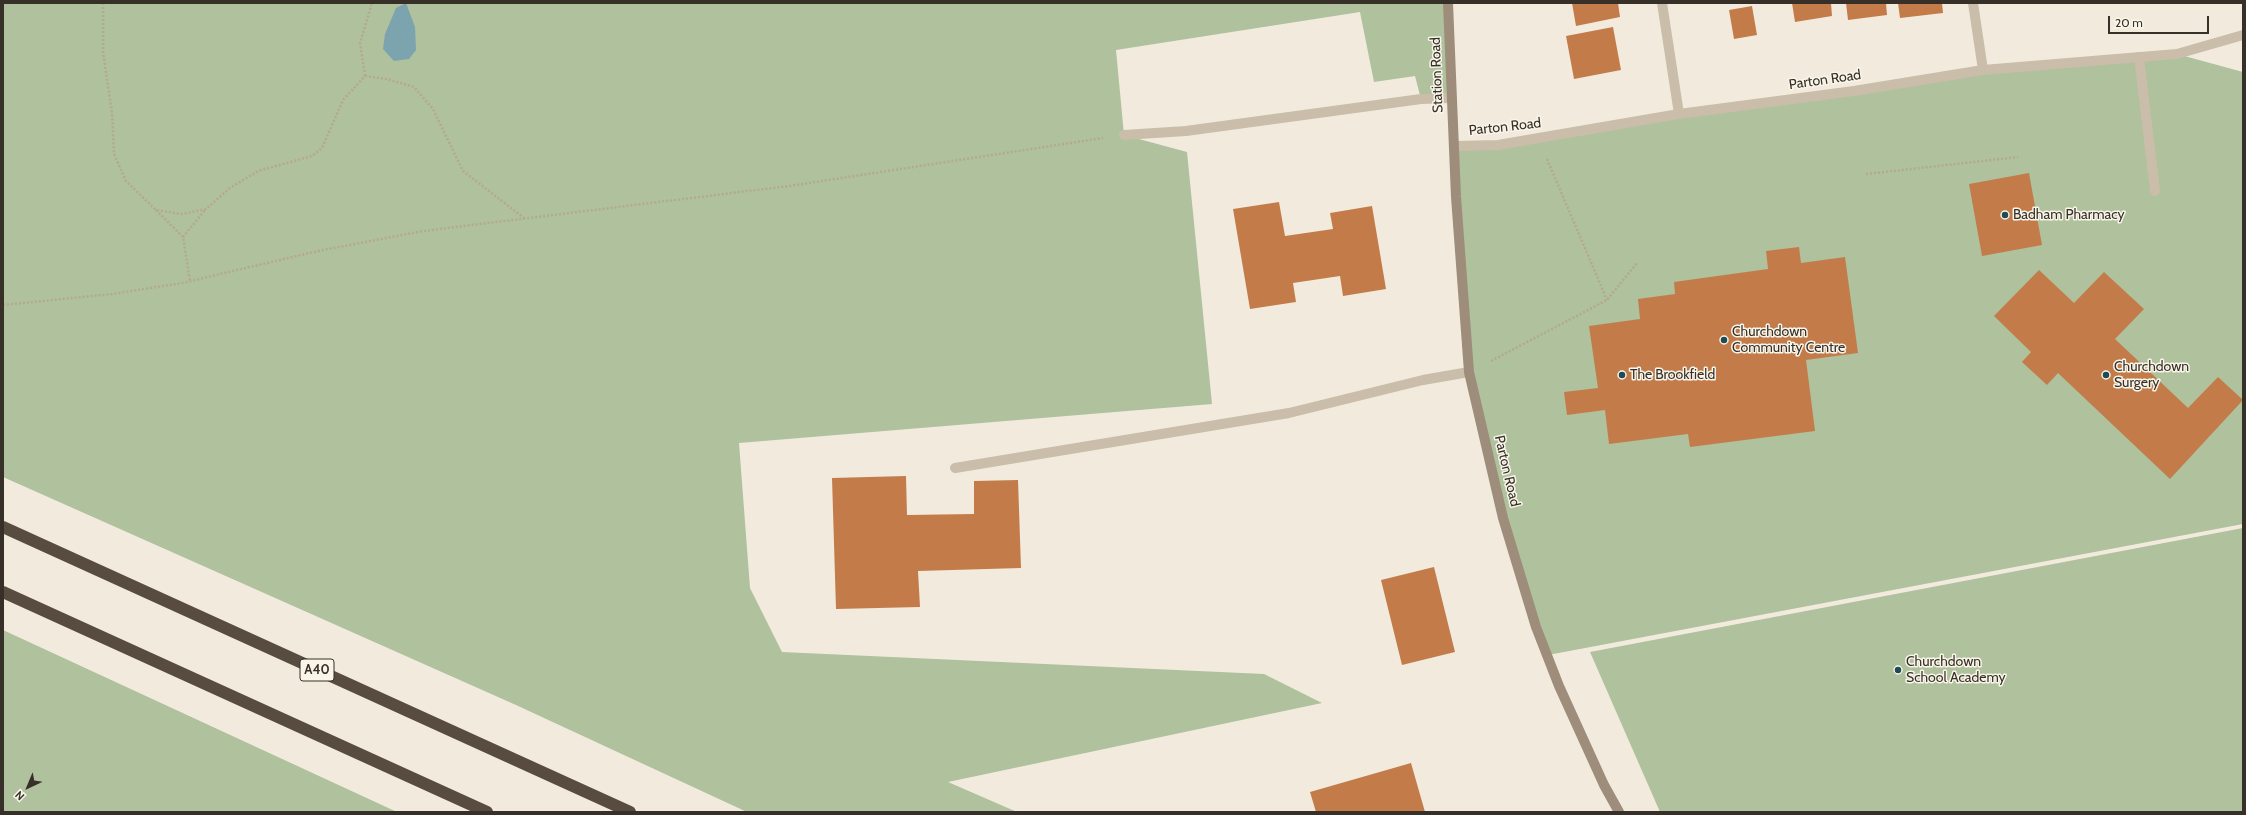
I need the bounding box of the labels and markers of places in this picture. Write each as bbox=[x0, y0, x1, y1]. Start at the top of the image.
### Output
place label: Badham Pharmacy bbox=[2013, 207, 2125, 223]
marker: Badham Pharmacy bbox=[2000, 210, 2010, 220]
place label: Churchdown Community Centre bbox=[1732, 324, 1845, 356]
marker: Churchdown Community Centre bbox=[1719, 335, 1729, 345]
place label: Churchdown Surgery bbox=[2114, 359, 2189, 392]
place label: The Brookfield bbox=[1630, 367, 1715, 383]
marker: The Brookfield bbox=[1617, 370, 1627, 380]
marker: Churchdown Surgery bbox=[2101, 370, 2111, 380]
place label: Churchdown School Academy bbox=[1906, 654, 2006, 686]
marker: Churchdown School Academy bbox=[1893, 665, 1903, 675]

